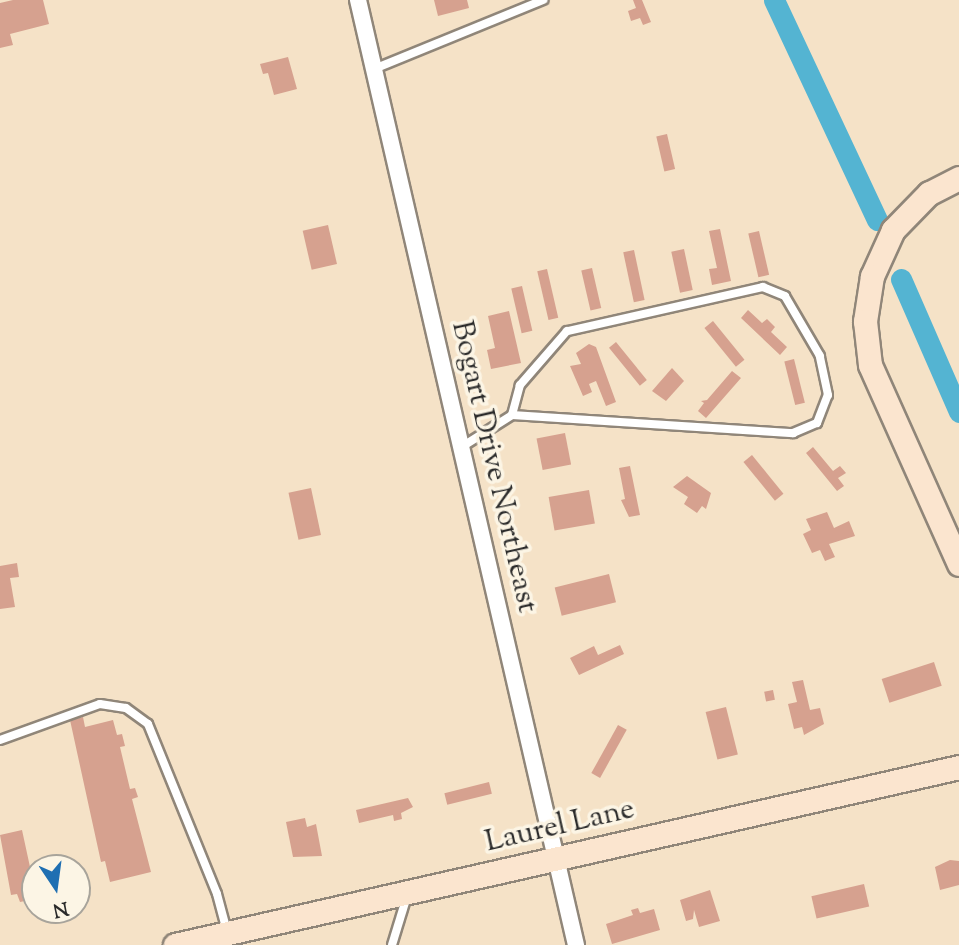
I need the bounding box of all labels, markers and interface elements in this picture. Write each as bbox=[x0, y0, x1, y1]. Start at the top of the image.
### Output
street label: Bogart Drive Northeast bbox=[442, 318, 544, 616]
street label: Laurel Lane bbox=[482, 792, 638, 862]
north arrow bbox=[21, 854, 91, 924]
text: N bbox=[50, 893, 71, 923]

